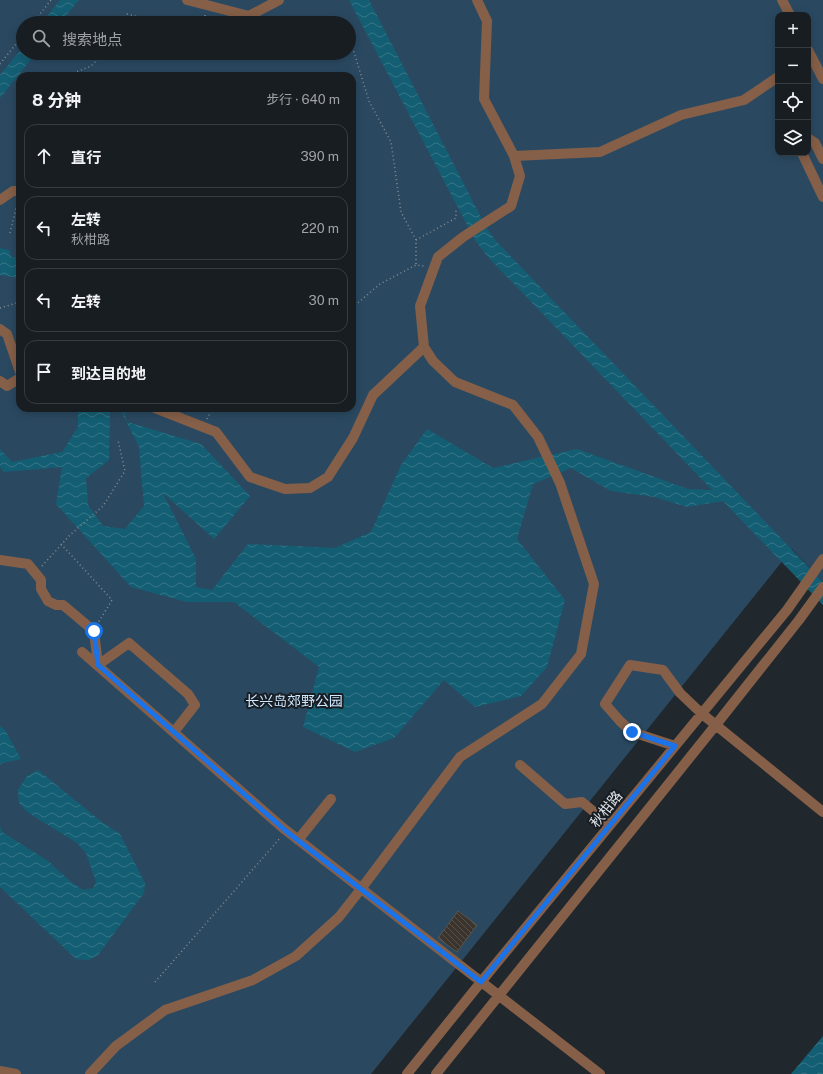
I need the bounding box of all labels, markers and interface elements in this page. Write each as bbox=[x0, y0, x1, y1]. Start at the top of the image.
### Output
map controls bbox=[775, 12, 811, 156]
button: + bbox=[775, 12, 811, 48]
search box bbox=[16, 16, 356, 60]
icon: search bbox=[30, 27, 52, 49]
text: 搜索地点 bbox=[62, 31, 122, 48]
button: − bbox=[775, 48, 811, 84]
button: locate bbox=[775, 84, 811, 120]
text: 8 分钟 bbox=[32, 90, 81, 110]
text: 步行 · 640 m bbox=[266, 92, 340, 107]
button: layers bbox=[775, 120, 811, 156]
icon: ahead bbox=[33, 145, 55, 167]
text: 直行 bbox=[71, 149, 101, 166]
text: 390 m bbox=[301, 149, 339, 164]
text: 左转 bbox=[71, 211, 101, 228]
icon: left bbox=[33, 217, 55, 239]
text: 220 m bbox=[301, 221, 339, 236]
text: 秋柑路 bbox=[71, 232, 110, 247]
icon: left bbox=[33, 289, 55, 311]
text: 左转 bbox=[71, 293, 101, 310]
text: 30 m bbox=[309, 293, 339, 308]
icon: arrive bbox=[33, 361, 55, 383]
text: 到达目的地 bbox=[71, 365, 146, 382]
route start bbox=[85, 622, 103, 640]
park label: 长兴岛郊野公园 bbox=[245, 693, 343, 709]
route end bbox=[623, 723, 641, 741]
street label: 秋柑路 bbox=[587, 788, 625, 830]

